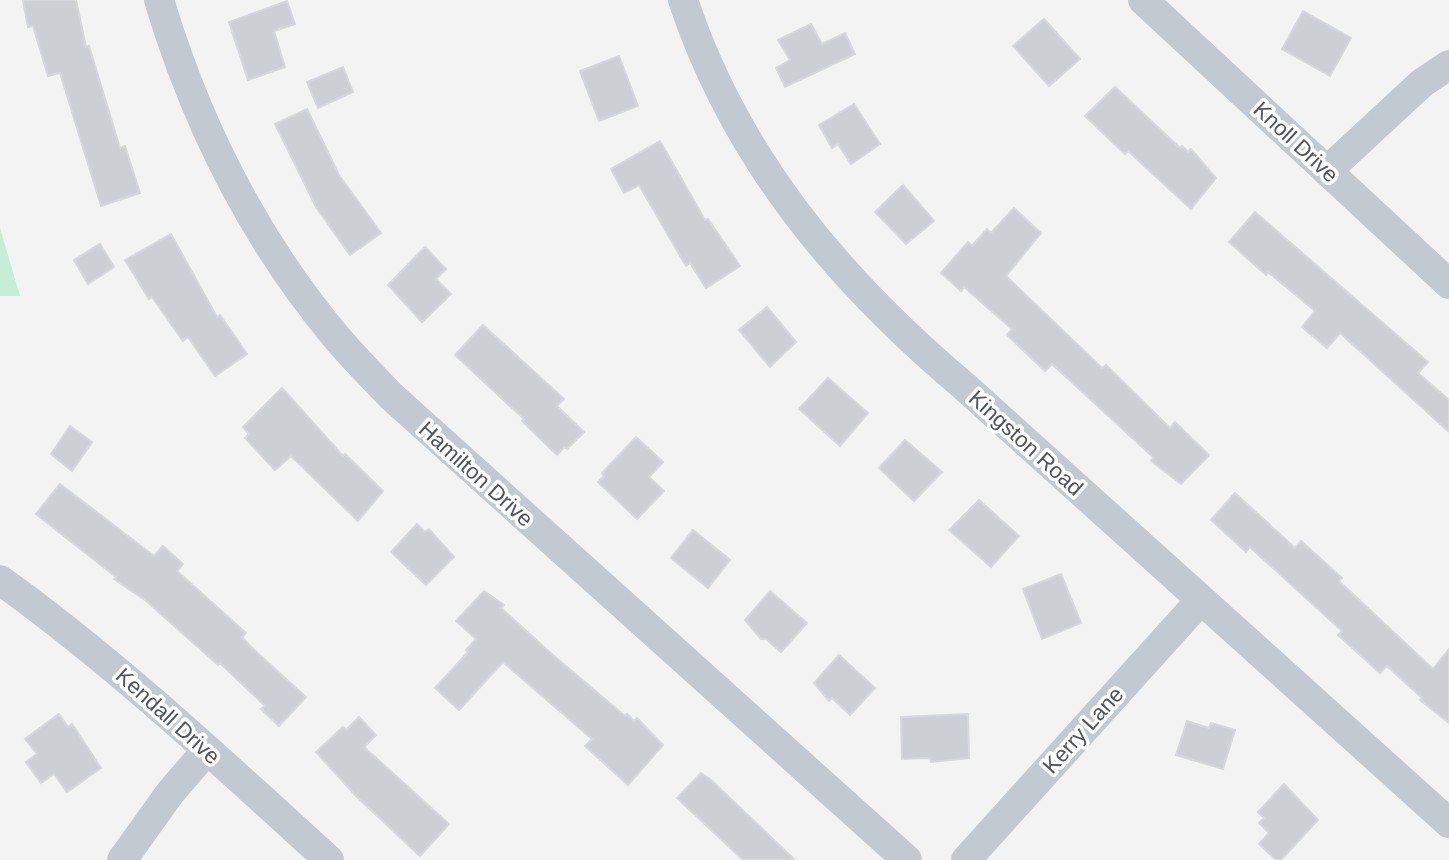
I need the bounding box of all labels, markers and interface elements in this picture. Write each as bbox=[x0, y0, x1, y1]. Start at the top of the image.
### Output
street label: Knoll Drive bbox=[1249, 97, 1343, 187]
street label: Kingston Road bbox=[964, 385, 1088, 501]
street label: Hamilton Drive bbox=[414, 416, 538, 532]
street label: Kendall Drive bbox=[111, 663, 225, 769]
street label: Kerry Lane bbox=[1038, 682, 1128, 778]

